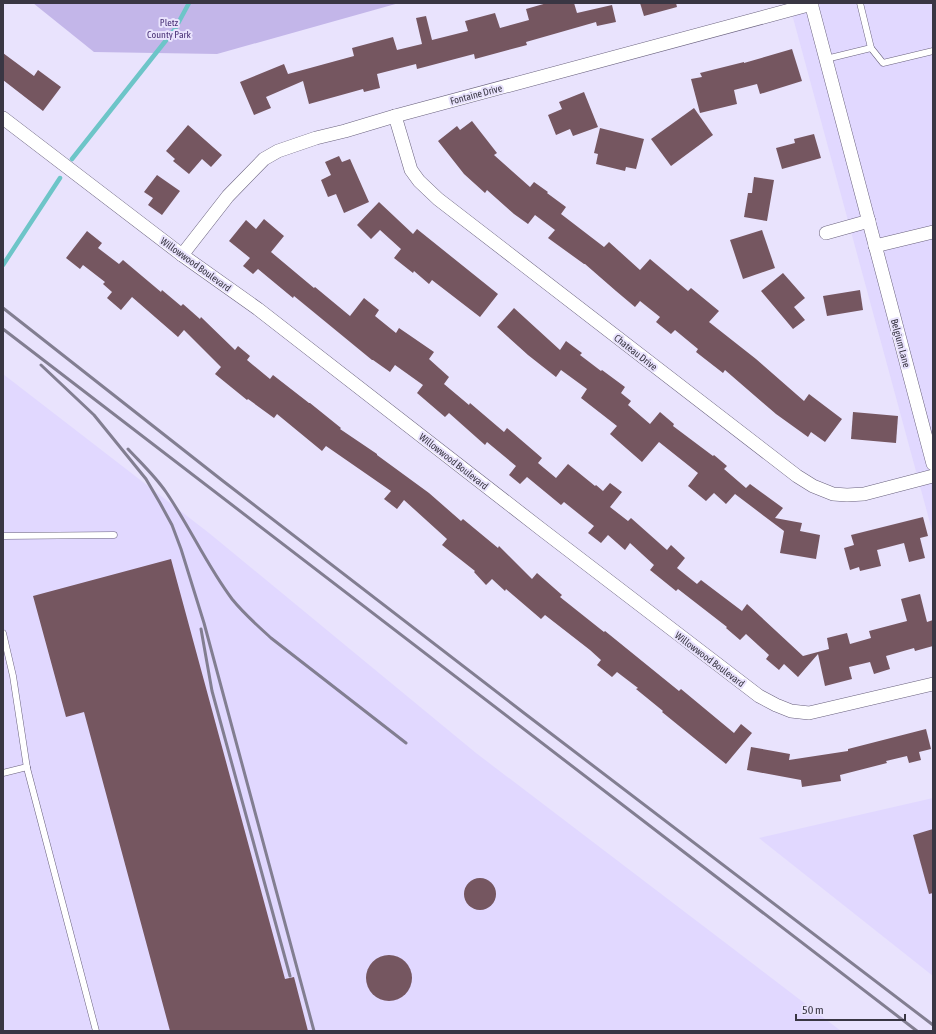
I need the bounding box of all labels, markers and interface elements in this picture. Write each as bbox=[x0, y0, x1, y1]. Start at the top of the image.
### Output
park label: Pletz County Park bbox=[147, 17, 192, 40]
street label: Fontaine Drive bbox=[449, 82, 504, 107]
street label: Willowwood Boulevard bbox=[158, 235, 233, 294]
street label: Belgium Lane bbox=[889, 318, 912, 369]
street label: Chateau Drive bbox=[612, 332, 660, 373]
street label: Willowwood Boulevard bbox=[417, 431, 491, 492]
street label: Willowwood Boulevard bbox=[673, 630, 747, 689]
scale bar bbox=[796, 996, 905, 1022]
text: 50 m bbox=[802, 1003, 824, 1017]

